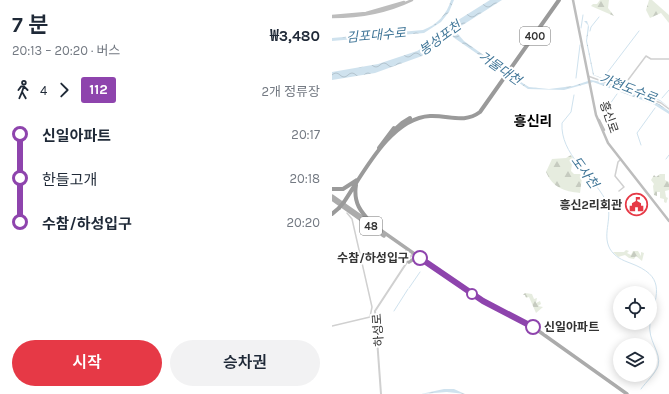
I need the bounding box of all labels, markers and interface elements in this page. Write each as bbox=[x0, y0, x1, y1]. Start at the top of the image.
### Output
text: 7 분 bbox=[12, 12, 49, 38]
water label: 봉성포천 bbox=[416, 17, 465, 58]
water label: 김포대수로 bbox=[346, 25, 407, 45]
text: ₩3,480 bbox=[270, 27, 320, 45]
road number: 400 bbox=[520, 27, 550, 45]
text: 20:13 – 20:20 · 버스 bbox=[12, 43, 120, 58]
water label: 거물대천 bbox=[476, 48, 525, 88]
water label: 가현도수로 bbox=[597, 70, 660, 106]
icon: walk bbox=[12, 79, 34, 101]
icon: forward bbox=[53, 79, 75, 101]
text: 112 bbox=[89, 81, 108, 98]
text: 4 bbox=[40, 83, 47, 98]
text: 2개 정류장 bbox=[262, 84, 320, 99]
street label: 흥신로 bbox=[597, 99, 621, 135]
district label: 흥신리 bbox=[514, 113, 552, 130]
text: 신일아파트 bbox=[42, 127, 111, 145]
text: 20:17 bbox=[291, 127, 320, 142]
water label: 도사천 bbox=[568, 153, 602, 192]
text: 한들고개 bbox=[42, 171, 97, 189]
text: 20:18 bbox=[289, 171, 320, 186]
public building icon: 흥신2리회관 bbox=[624, 192, 650, 218]
place label: 흥신2리회관 bbox=[560, 198, 622, 212]
text: 수참/하성입구 bbox=[42, 215, 132, 233]
text: 20:20 bbox=[287, 215, 320, 230]
road number: 48 bbox=[360, 217, 382, 235]
marker: 수참/하성입구 bbox=[412, 250, 428, 266]
place label: 수참/하성입구 bbox=[337, 251, 409, 265]
map controls bbox=[613, 286, 657, 382]
button: locate bbox=[613, 286, 657, 330]
unlabelled marker bbox=[466, 288, 478, 300]
street label: 하성로 bbox=[370, 313, 386, 347]
marker: 신일아파트 bbox=[525, 319, 541, 335]
place label: 신일아파트 bbox=[544, 320, 599, 334]
button: layers bbox=[613, 338, 657, 382]
button: 시작 bbox=[12, 340, 162, 386]
button: 승차권 bbox=[170, 340, 320, 386]

